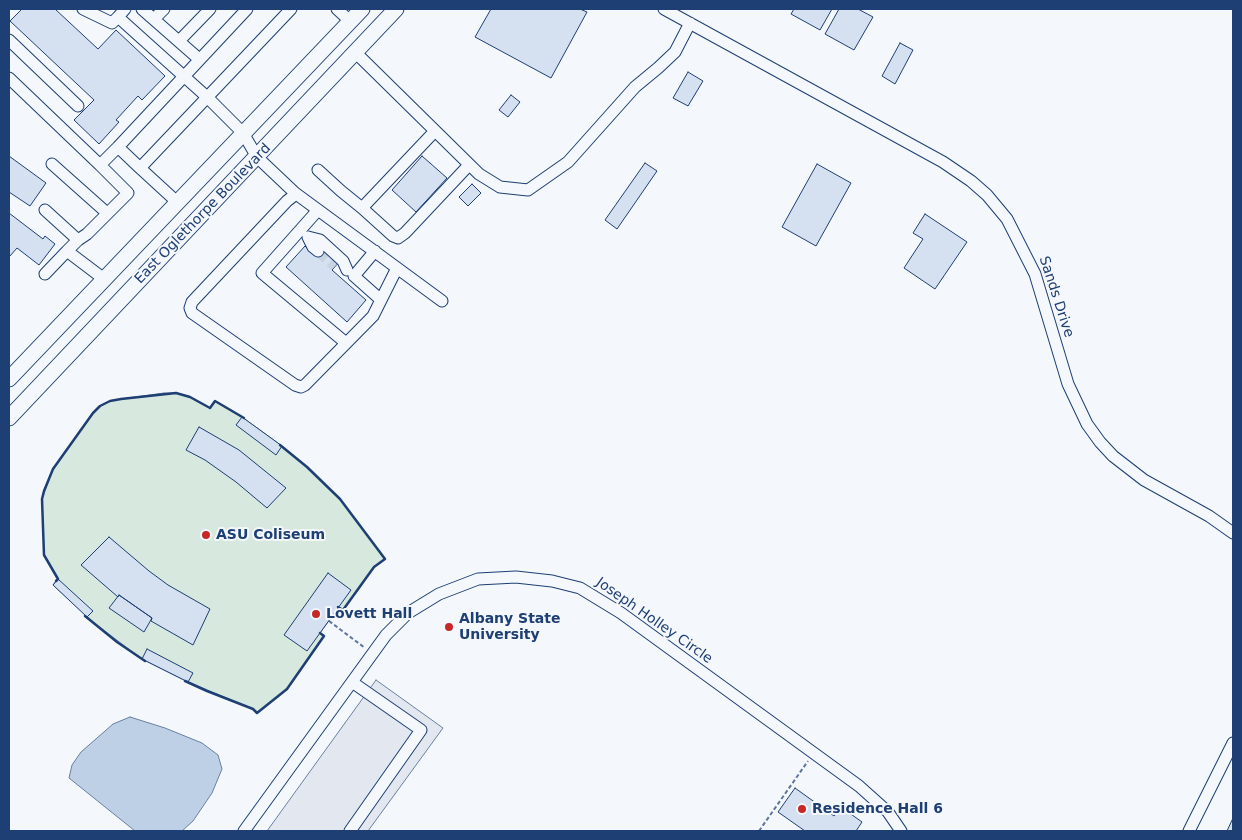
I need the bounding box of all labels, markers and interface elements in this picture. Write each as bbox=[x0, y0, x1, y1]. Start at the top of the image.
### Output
street label: East Oglethorpe Boulevard bbox=[131, 140, 275, 288]
street label: Sands Drive bbox=[1035, 254, 1077, 340]
place label: ASU Coliseum bbox=[216, 527, 325, 543]
marker: ASU Coliseum bbox=[200, 529, 212, 541]
street label: Joseph Holley Circle bbox=[593, 574, 715, 668]
place label: Lovett Hall bbox=[326, 606, 412, 622]
marker: Lovett Hall bbox=[310, 608, 322, 620]
place label: Albany State University bbox=[459, 611, 560, 644]
marker: Albany State University bbox=[443, 621, 455, 633]
place label: Residence Hall 6 bbox=[812, 801, 943, 817]
marker: Residence Hall 6 bbox=[796, 803, 808, 815]

